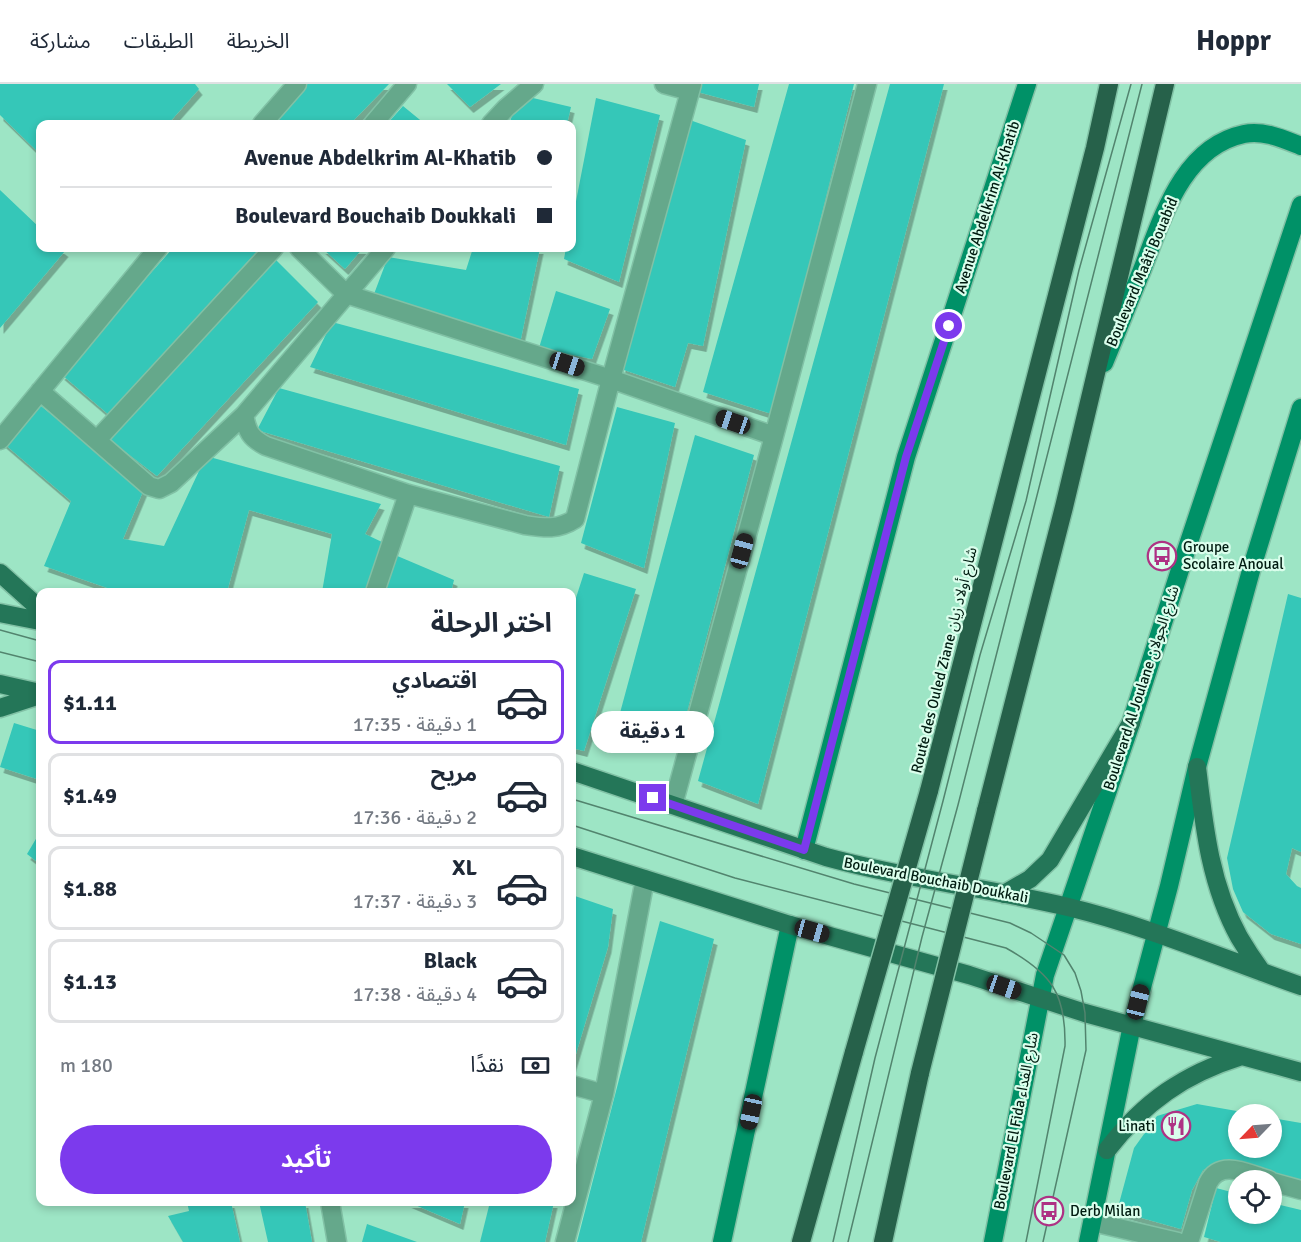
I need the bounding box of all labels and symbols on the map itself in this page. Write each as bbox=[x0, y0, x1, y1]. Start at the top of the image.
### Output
street label: Avenue Abdelkrim Al-Khatib bbox=[951, 118, 1023, 295]
street label: Boulevard Maâti Bouabid bbox=[1102, 195, 1182, 349]
route start bbox=[935, 312, 962, 339]
car bbox=[547, 350, 587, 378]
car bbox=[713, 408, 753, 436]
car bbox=[729, 531, 755, 571]
place label: Groupe Scolaire Anoual bbox=[1183, 538, 1284, 573]
bus stop icon: Groupe Scolaire Anoual bbox=[1146, 540, 1178, 572]
street label: Route des Ouled Ziane شارع أولاد زيان bbox=[907, 545, 984, 776]
street label: Boulevard Al Joulane شارع الجولان bbox=[1099, 583, 1186, 793]
callout: 1 دقيقة bbox=[592, 711, 714, 753]
route end bbox=[639, 784, 666, 811]
street label: Boulevard Bouchaib Doukkali bbox=[842, 853, 1030, 907]
car bbox=[792, 917, 832, 945]
car bbox=[984, 973, 1024, 1001]
car bbox=[1125, 982, 1151, 1022]
street label: Boulevard El Fida شارع الفداء bbox=[990, 1031, 1045, 1212]
car bbox=[738, 1093, 764, 1131]
north arrow bbox=[1228, 1104, 1282, 1158]
restaurant icon: Linati bbox=[1160, 1110, 1192, 1142]
place label: Linati bbox=[1118, 1117, 1155, 1135]
bus stop icon: Derb Milan bbox=[1033, 1195, 1065, 1227]
place label: Derb Milan bbox=[1070, 1202, 1140, 1220]

